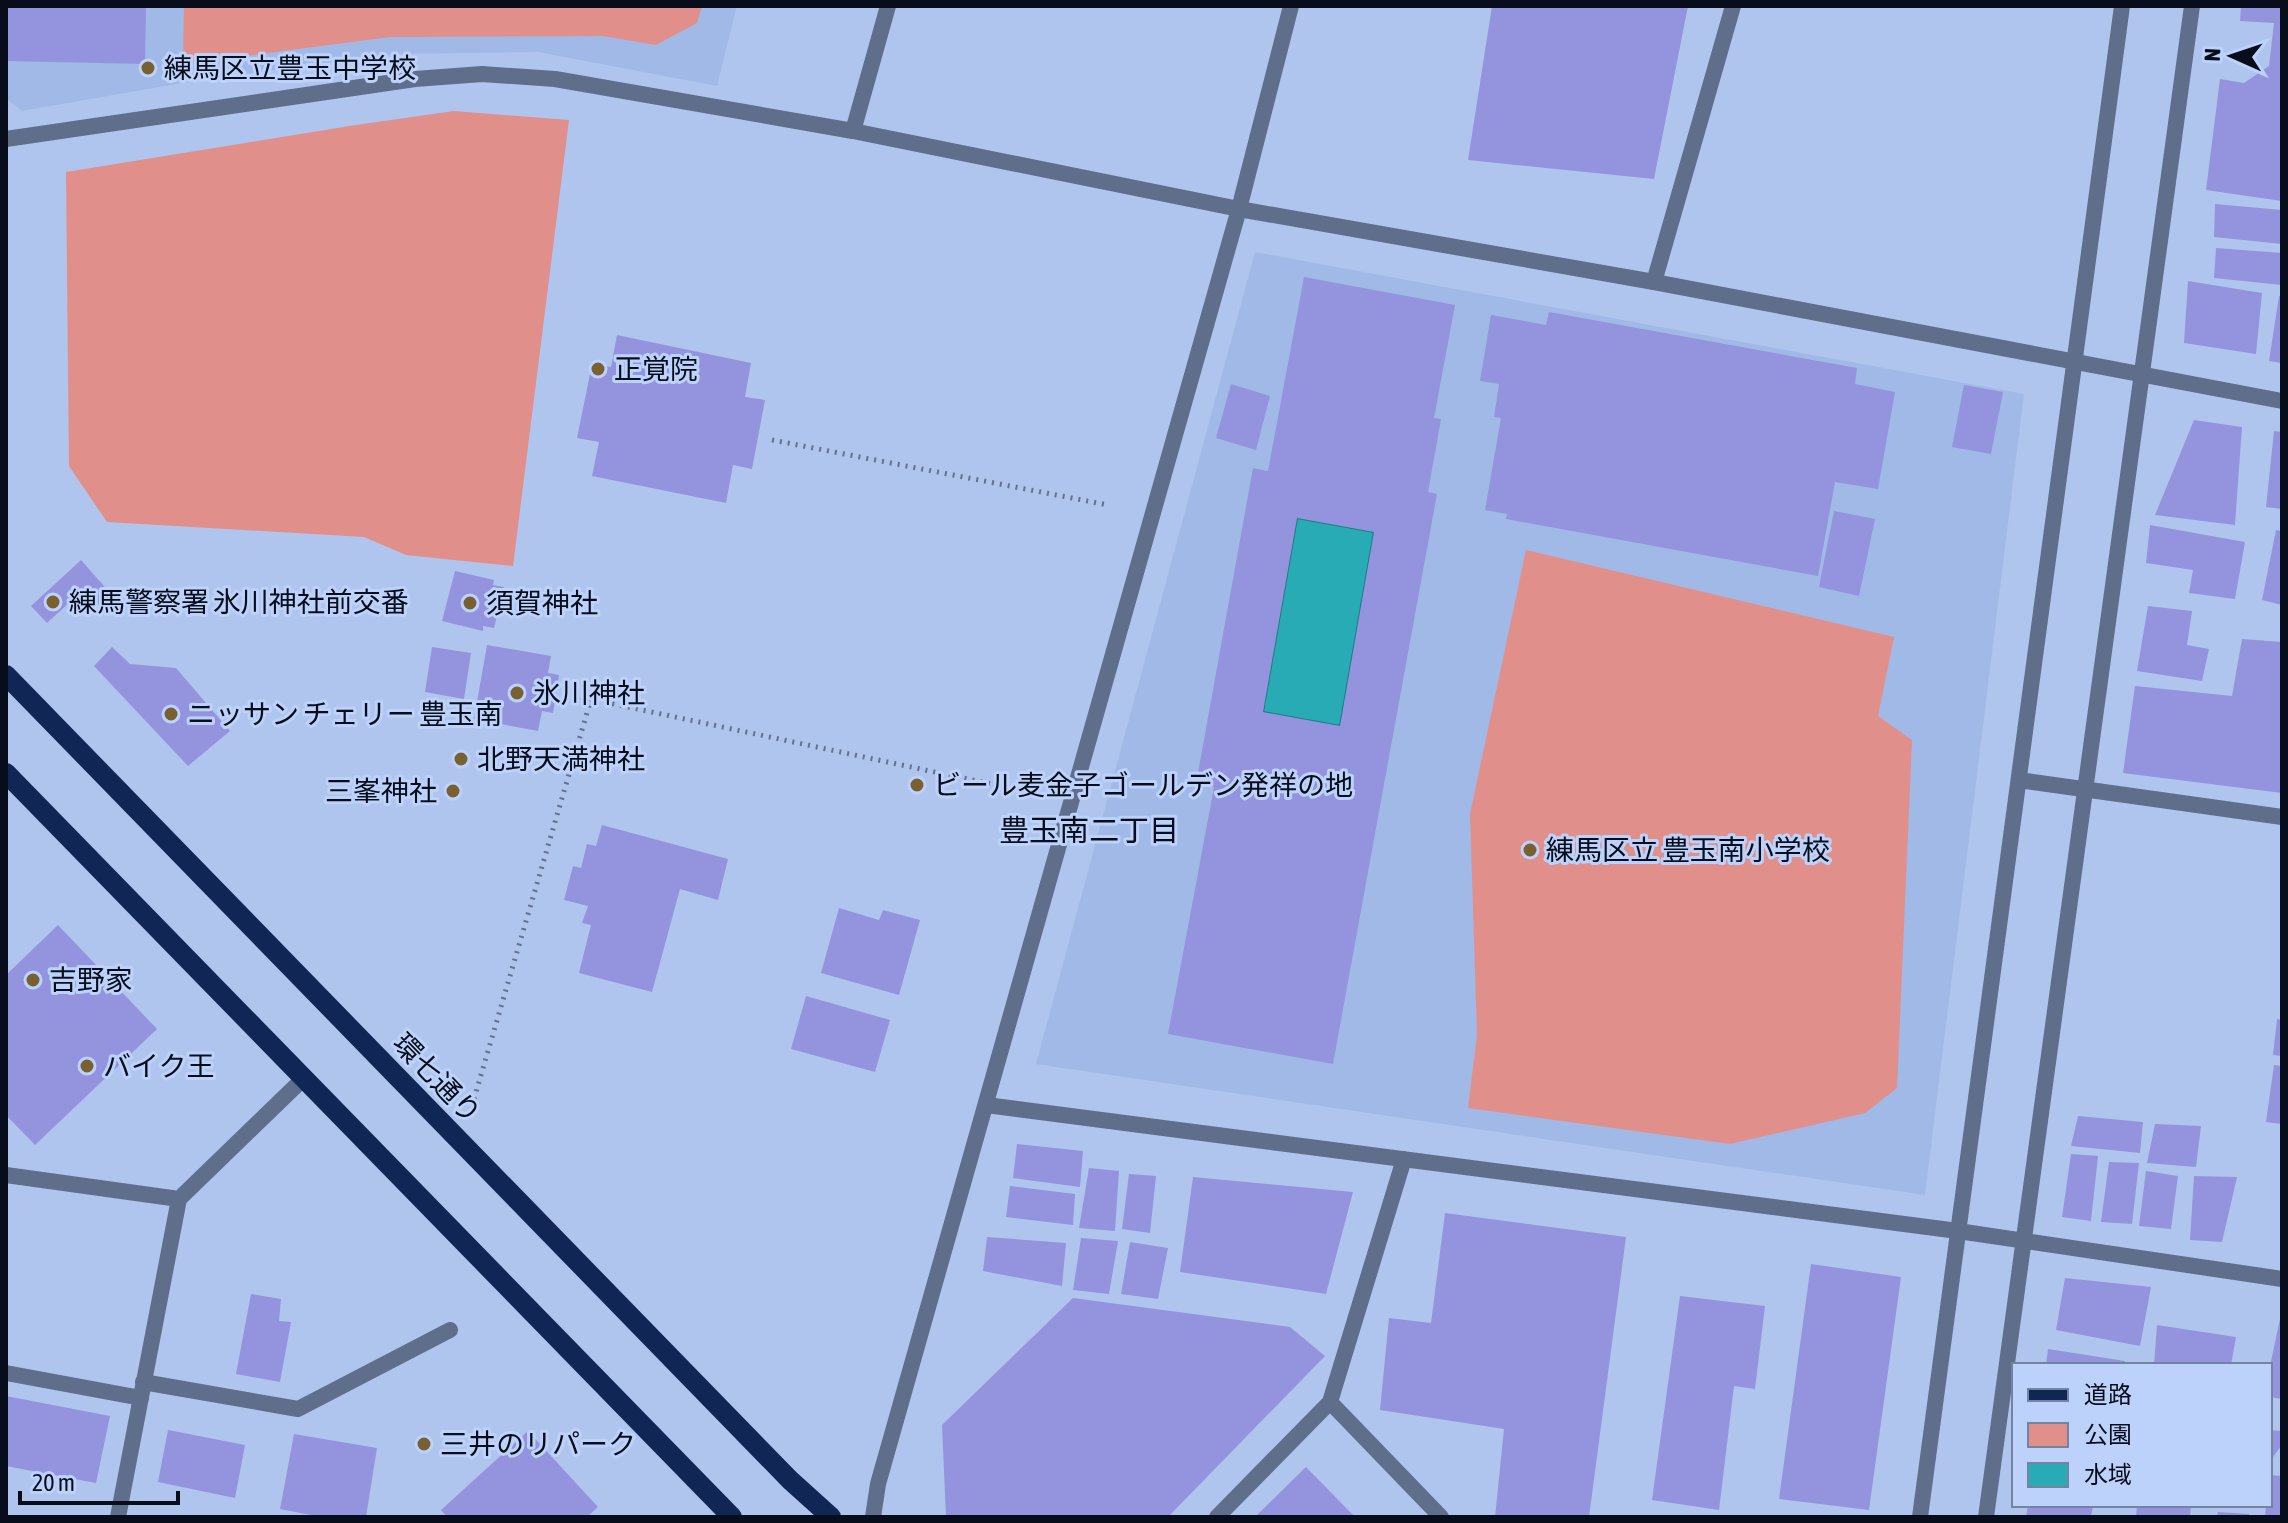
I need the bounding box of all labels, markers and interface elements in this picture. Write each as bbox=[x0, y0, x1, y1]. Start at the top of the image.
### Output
north arrow bbox=[2192, 16, 2272, 96]
text: N bbox=[2199, 48, 2225, 62]
place label: 練馬区立豊玉中学校 bbox=[164, 52, 416, 84]
marker: 練馬区立豊玉中学校 bbox=[139, 59, 157, 77]
place label: 正覚院 bbox=[614, 353, 698, 385]
marker: 正覚院 bbox=[589, 360, 607, 378]
place label: 練馬警察署 氷川神社前交番 bbox=[69, 586, 409, 618]
place label: 須賀神社 bbox=[486, 587, 598, 619]
marker: 練馬警察署 氷川神社前交番 bbox=[44, 593, 62, 611]
marker: 須賀神社 bbox=[461, 594, 479, 612]
place label: 氷川神社 bbox=[533, 677, 645, 709]
marker: 氷川神社 bbox=[508, 684, 526, 702]
place label: ニッサン チェリー 豊玉南 bbox=[187, 698, 503, 730]
marker: ニッサン チェリー 豊玉南 bbox=[162, 705, 180, 723]
place label: 北野天満神社 bbox=[477, 743, 645, 775]
marker: 北野天満神社 bbox=[452, 750, 470, 768]
place label: ビール麦金子ゴールデン発祥の地 bbox=[933, 769, 1353, 801]
place label: 三峯神社 bbox=[325, 775, 437, 807]
marker: ビール麦金子ゴールデン発祥の地 bbox=[908, 776, 926, 794]
marker: 三峯神社 bbox=[444, 782, 462, 800]
district label: 豊玉南二丁目 bbox=[999, 813, 1179, 847]
place label: 練馬区立 豊玉南小学校 bbox=[1546, 834, 1830, 866]
marker: 練馬区立 豊玉南小学校 bbox=[1521, 841, 1539, 859]
place label: 吉野家 bbox=[49, 964, 133, 996]
marker: 吉野家 bbox=[24, 971, 42, 989]
street label: 環七通り bbox=[387, 1027, 487, 1129]
place label: バイク王 bbox=[103, 1050, 214, 1082]
marker: バイク王 bbox=[78, 1057, 96, 1075]
legend bbox=[2012, 1363, 2272, 1507]
text: 道路 bbox=[2084, 1381, 2132, 1408]
text: 公園 bbox=[2084, 1421, 2132, 1448]
place label: 三井のリパーク bbox=[440, 1428, 636, 1460]
marker: 三井のリパーク bbox=[415, 1435, 433, 1453]
scale bar bbox=[20, 1455, 178, 1505]
text: 水域 bbox=[2084, 1461, 2132, 1488]
text: 20 m bbox=[32, 1469, 75, 1496]

